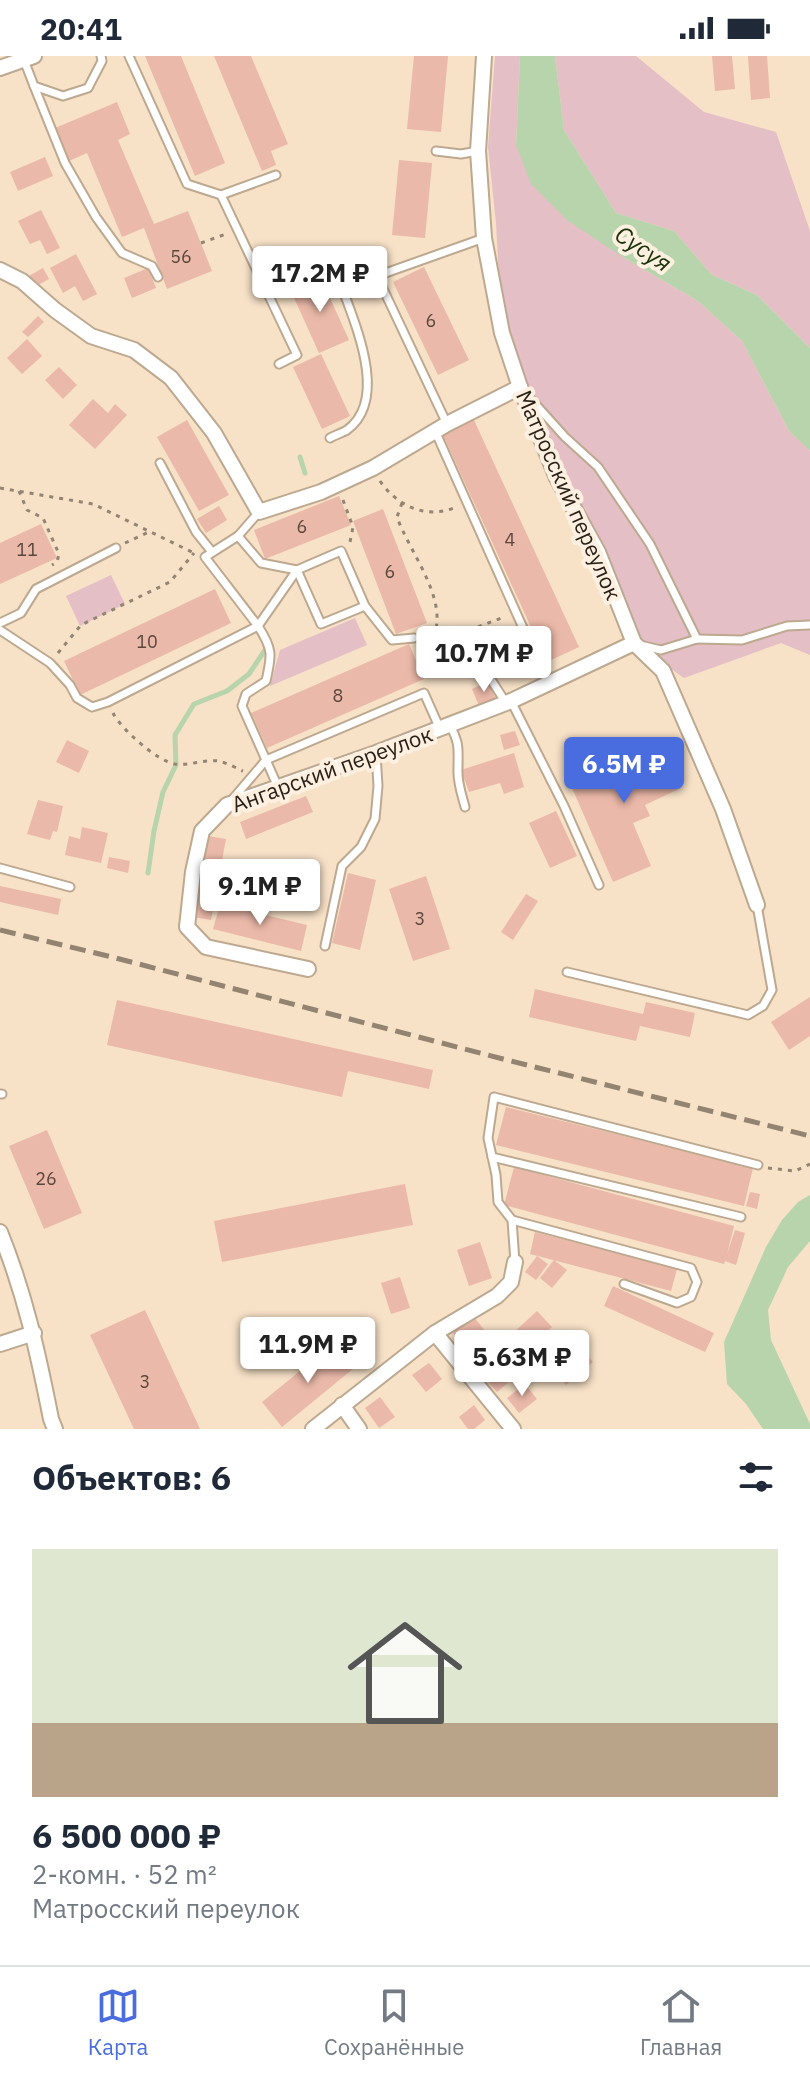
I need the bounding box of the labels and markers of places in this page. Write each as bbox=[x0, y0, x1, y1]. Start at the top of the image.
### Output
pin: 17.2M ₽ bbox=[246, 246, 394, 314]
pin: 10.7M ₽ bbox=[410, 626, 558, 694]
pin: 6.5M ₽ bbox=[559, 737, 689, 805]
pin: 9.1M ₽ bbox=[195, 859, 325, 927]
pin: 11.9M ₽ bbox=[234, 1317, 382, 1385]
pin: 5.63M ₽ bbox=[448, 1330, 596, 1398]

